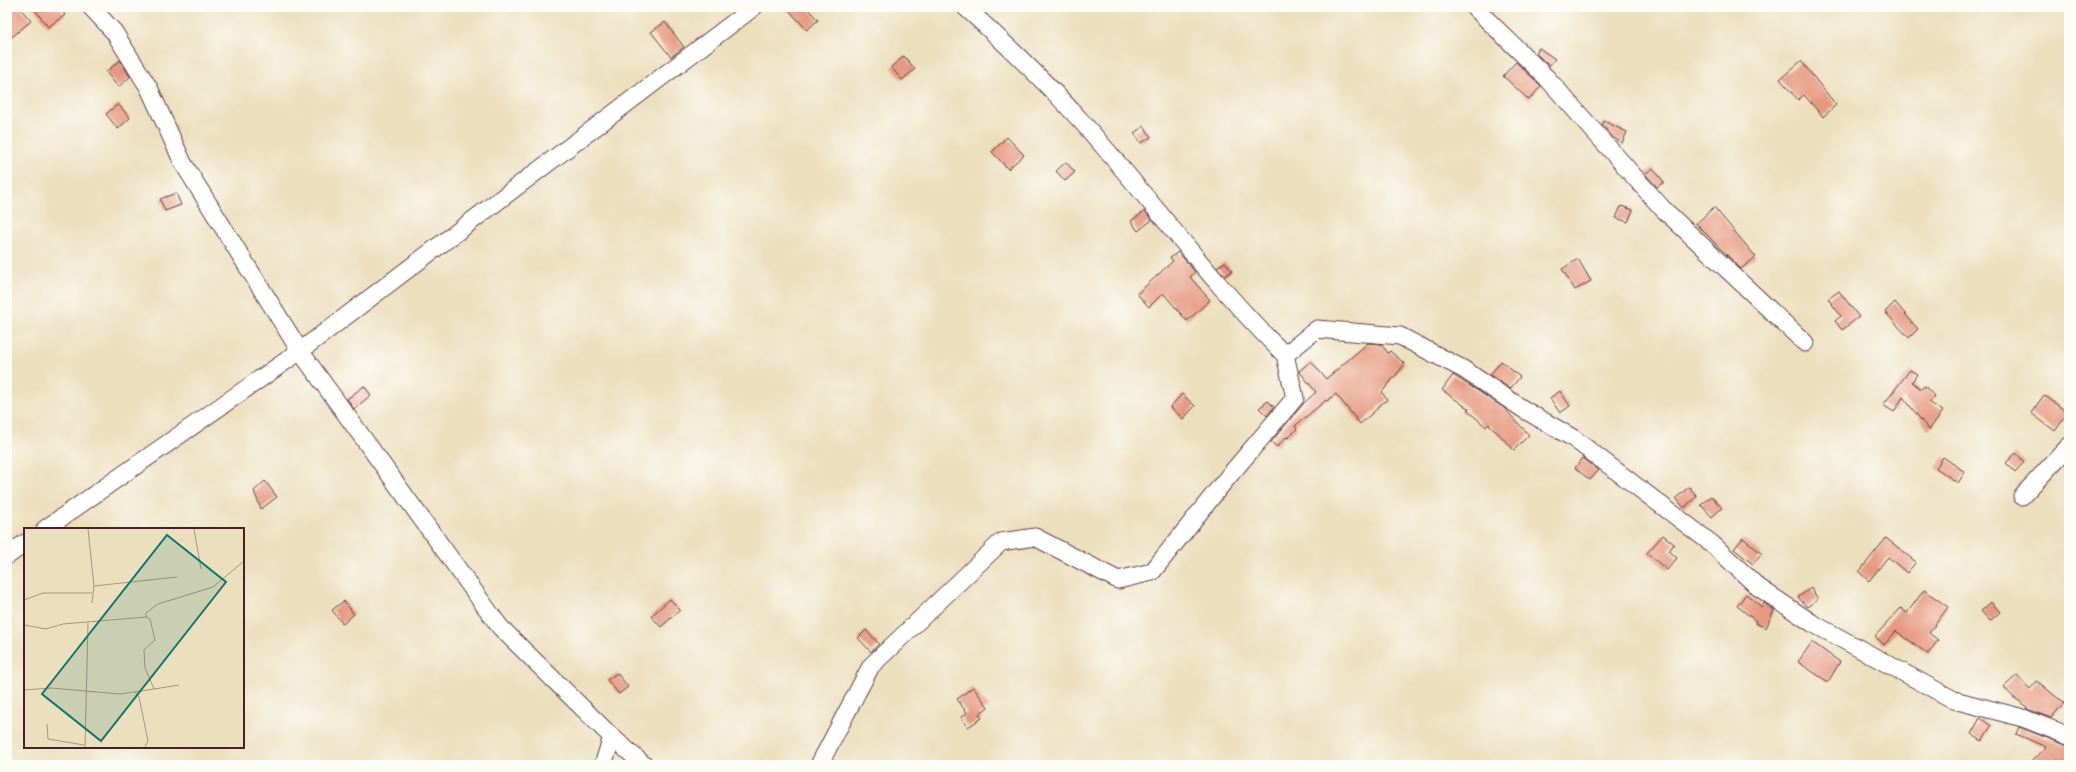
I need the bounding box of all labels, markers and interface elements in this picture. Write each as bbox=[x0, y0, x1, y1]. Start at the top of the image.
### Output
inset map bbox=[24, 528, 244, 748]

